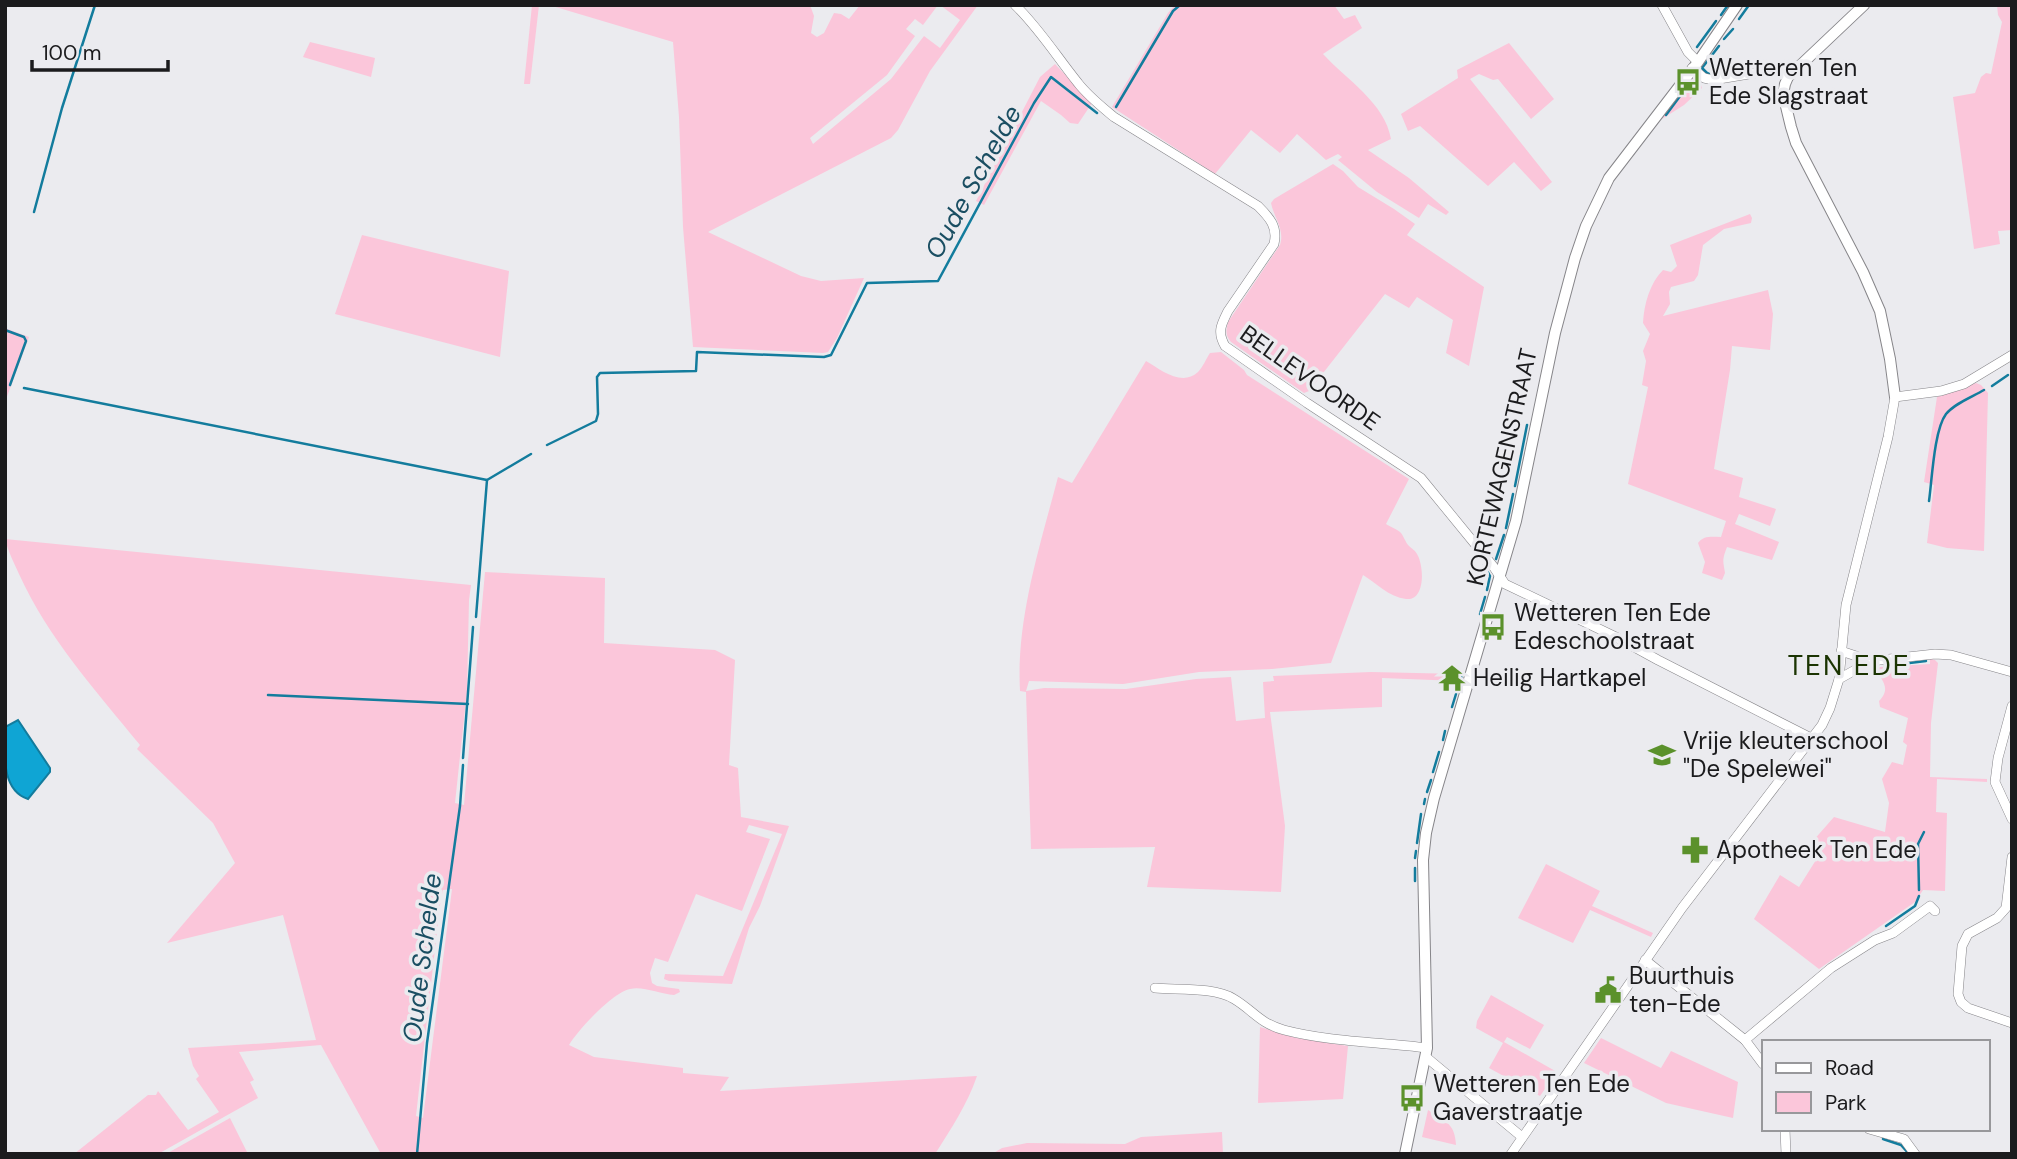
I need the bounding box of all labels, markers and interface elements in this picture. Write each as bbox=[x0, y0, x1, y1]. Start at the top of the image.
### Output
scale bar bbox=[32, 28, 168, 72]
text: 100 m bbox=[42, 39, 102, 67]
place label: Wetteren Ten Ede Slagstraat bbox=[1709, 52, 1868, 111]
bus stop icon: Wetteren Ten Ede Slagstraat bbox=[1673, 67, 1703, 97]
water label: Oude Schelde bbox=[917, 99, 1029, 265]
street label: BELLEVOORDE bbox=[1234, 318, 1386, 437]
street label: KORTEWAGENSTRAAT bbox=[1459, 345, 1544, 588]
place label: Wetteren Ten Ede Edeschoolstraat bbox=[1514, 597, 1711, 656]
bus stop icon: Wetteren Ten Ede Edeschoolstraat bbox=[1478, 612, 1508, 642]
district label: TEN EDE bbox=[1787, 647, 1911, 684]
place label: Heilig Hartkapel bbox=[1473, 662, 1646, 693]
temple icon: Heilig Hartkapel bbox=[1437, 663, 1467, 693]
place label: Vrije kleuterschool "De Spelewei" bbox=[1683, 725, 1889, 784]
school or university icon: Vrije kleuterschool "De Spelewei" bbox=[1647, 740, 1677, 770]
place label: Apotheek Ten Ede bbox=[1716, 834, 1917, 865]
pharmacy icon: Apotheek Ten Ede bbox=[1680, 835, 1710, 865]
water label: Oude Schelde bbox=[395, 871, 449, 1045]
place label: Buurthuis ten-Ede bbox=[1629, 960, 1735, 1019]
public building icon: Buurthuis ten-Ede bbox=[1593, 975, 1623, 1005]
legend bbox=[1762, 1040, 1989, 1131]
text: Road bbox=[1825, 1054, 1874, 1082]
place label: Wetteren Ten Ede Gaverstraatje bbox=[1433, 1068, 1630, 1127]
bus stop icon: Wetteren Ten Ede Gaverstraatje bbox=[1397, 1083, 1427, 1113]
text: Park bbox=[1825, 1089, 1867, 1117]

